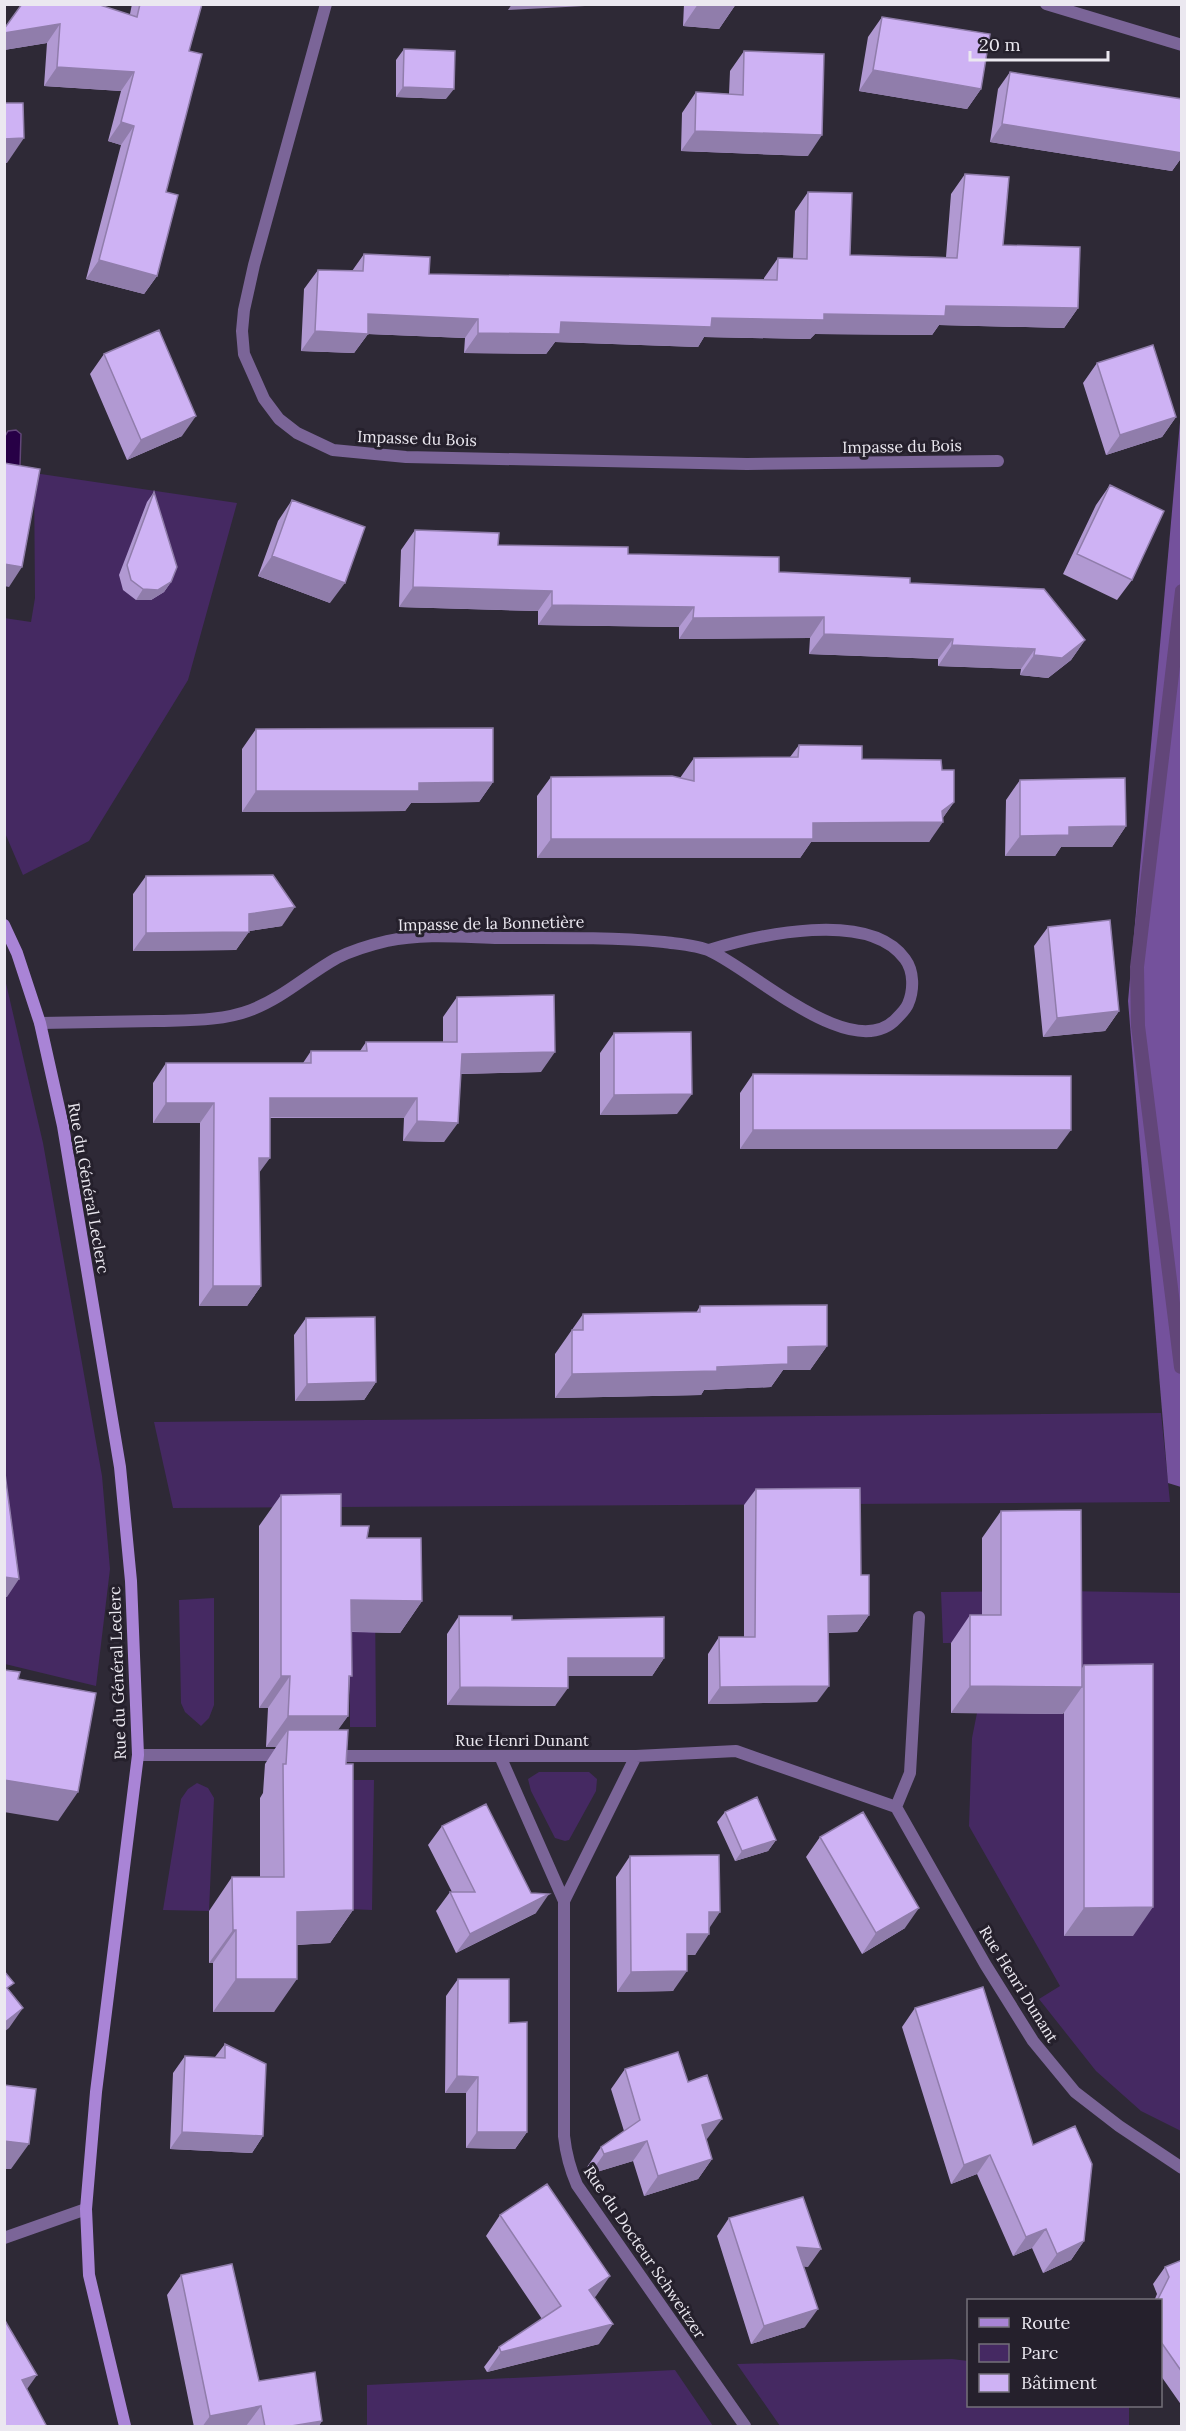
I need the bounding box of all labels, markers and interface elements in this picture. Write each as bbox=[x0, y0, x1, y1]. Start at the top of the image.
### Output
scale bar bbox=[970, 24, 1108, 62]
text: 20 m bbox=[979, 33, 1021, 56]
street label: Impasse du Bois bbox=[357, 426, 477, 450]
street label: Impasse du Bois bbox=[842, 435, 962, 457]
street label: Impasse de la Bonnetière bbox=[398, 911, 585, 935]
street label: Rue du Général Leclerc bbox=[64, 1101, 114, 1275]
street label: Rue du Général Leclerc bbox=[104, 1586, 130, 1760]
street label: Rue Henri Dunant bbox=[455, 1730, 590, 1750]
street label: Rue Henri Dunant bbox=[975, 1922, 1063, 2047]
street label: Rue du Docteur Schweitzer bbox=[580, 2162, 710, 2342]
legend bbox=[967, 2299, 1162, 2407]
text: Route bbox=[1021, 2311, 1070, 2334]
text: Parc bbox=[1021, 2341, 1058, 2364]
text: Bâtiment bbox=[1021, 2371, 1097, 2394]

